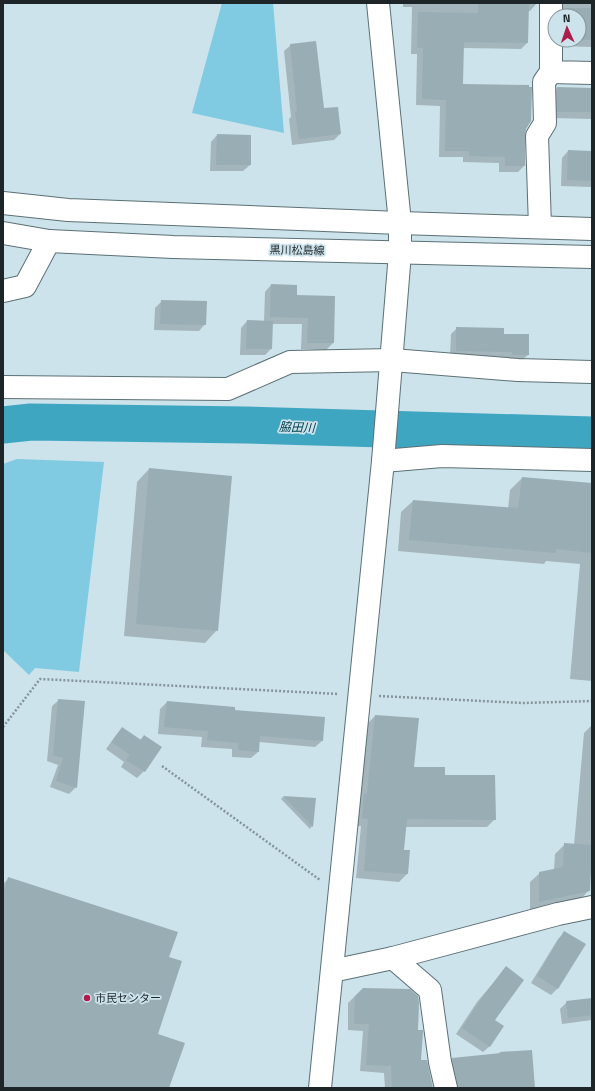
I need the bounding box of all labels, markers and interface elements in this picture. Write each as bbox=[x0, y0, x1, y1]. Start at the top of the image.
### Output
north arrow bbox=[547, 8, 587, 48]
text: N bbox=[562, 10, 571, 26]
street label: 黒川松島線 bbox=[269, 242, 325, 258]
water label: 脇田川 bbox=[279, 417, 317, 437]
place label: 市民センター bbox=[95, 990, 161, 1006]
marker: 市民センター bbox=[82, 993, 92, 1003]

